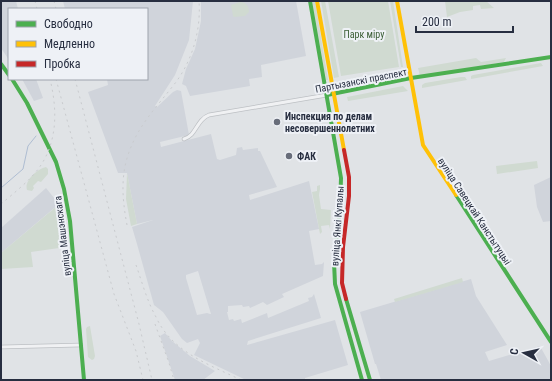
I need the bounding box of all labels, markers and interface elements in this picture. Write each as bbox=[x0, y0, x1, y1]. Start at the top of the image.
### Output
legend bbox=[8, 8, 148, 80]
scale bar bbox=[416, 8, 513, 34]
text: 200 m bbox=[422, 15, 452, 29]
text: Свободно bbox=[44, 17, 93, 31]
park label: Парк міру bbox=[344, 29, 384, 40]
text: Медленно bbox=[44, 37, 95, 51]
text: Пробка bbox=[44, 57, 81, 71]
street label: Партызанскі праспект bbox=[314, 66, 408, 95]
place label: Инспекция по делам несовершеннолетних bbox=[285, 111, 375, 134]
marker: Инспекция по делам несовершеннолетних bbox=[272, 117, 282, 127]
marker: ФАК bbox=[284, 151, 294, 161]
place label: ФАК bbox=[297, 151, 316, 162]
street label: вуліца Савецкай Канстытуцыі bbox=[436, 156, 513, 267]
street label: вуліца Янкі Купалы bbox=[329, 186, 346, 266]
street label: вуліца Машэнскага bbox=[52, 195, 73, 277]
north arrow bbox=[504, 333, 544, 373]
text: С bbox=[508, 348, 521, 356]

